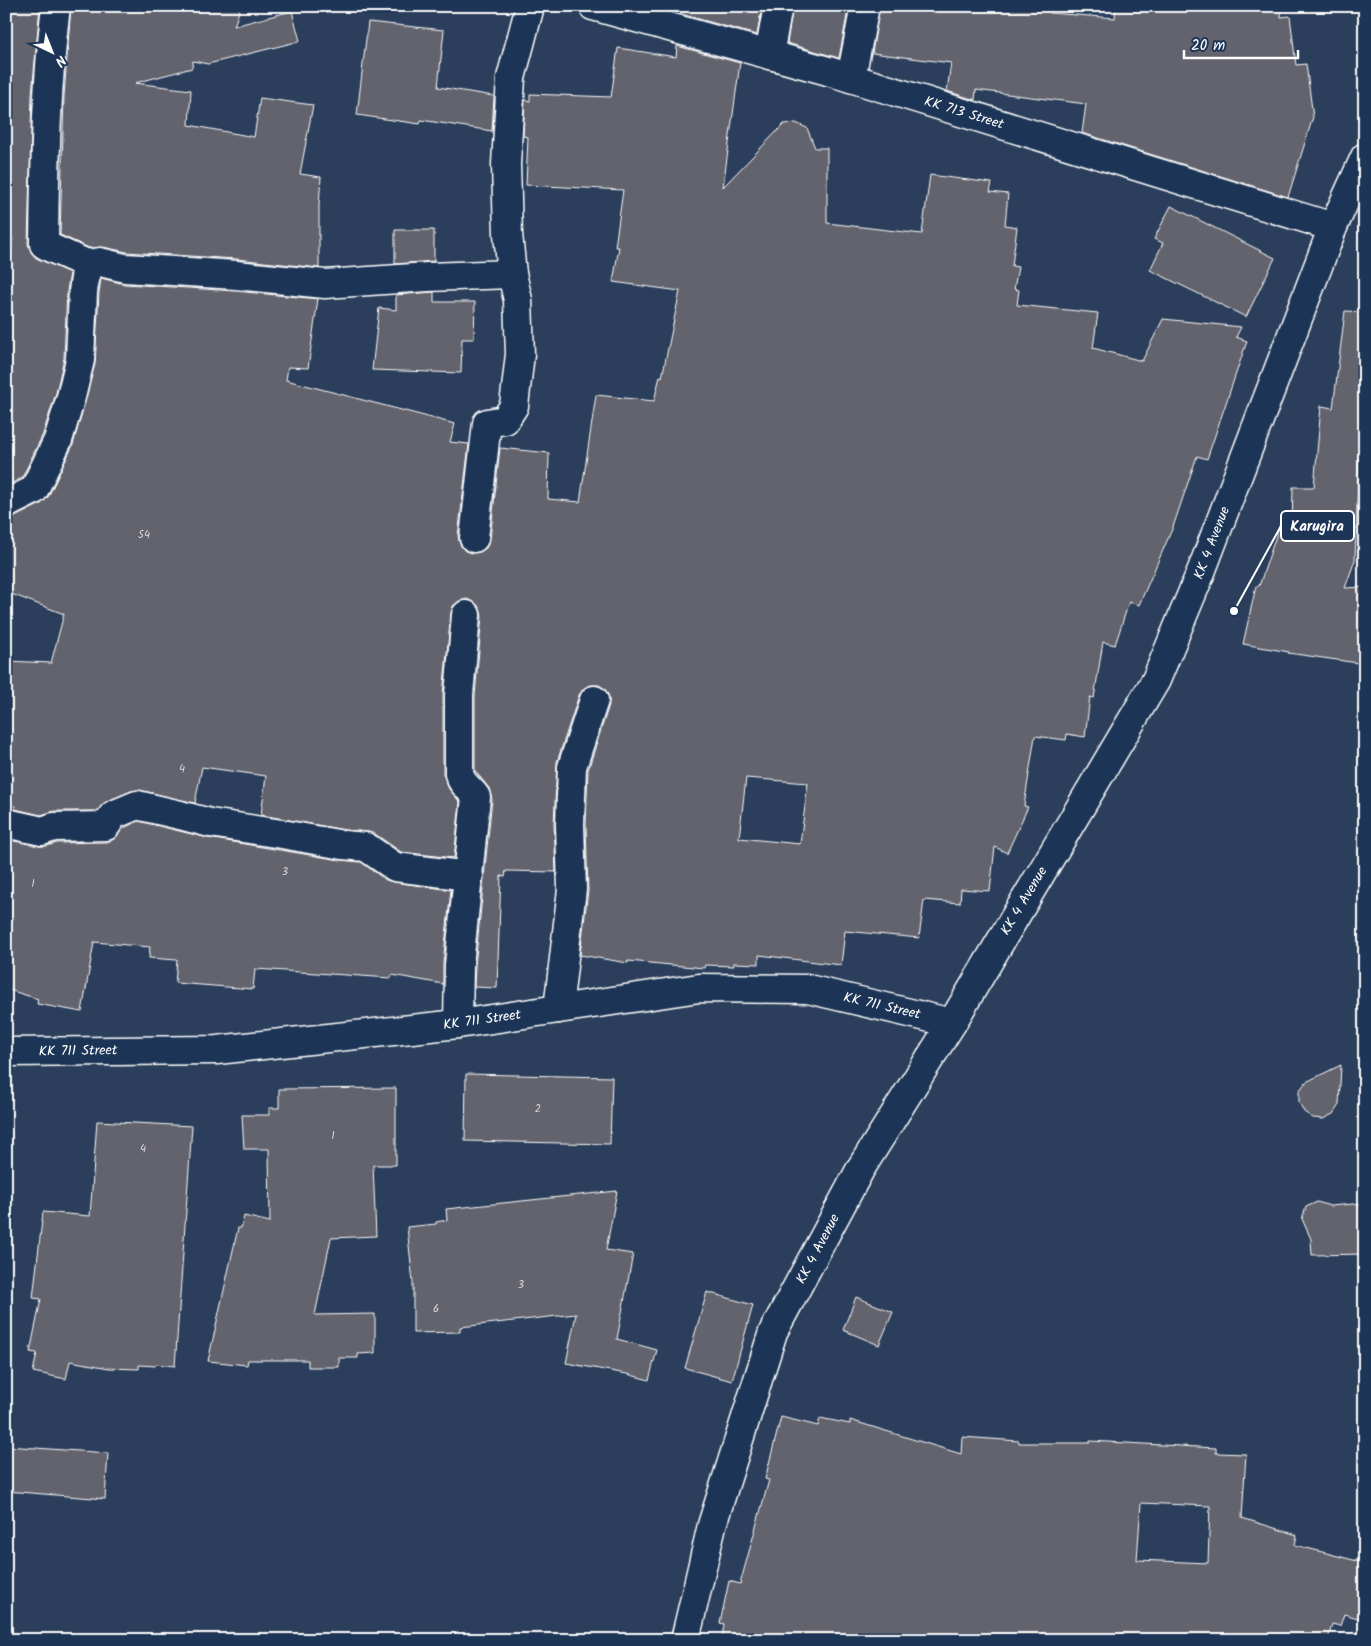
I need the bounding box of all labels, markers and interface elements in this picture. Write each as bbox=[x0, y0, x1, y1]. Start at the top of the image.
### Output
north arrow bbox=[28, 28, 78, 78]
scale bar bbox=[1184, 28, 1297, 60]
text: 20 m bbox=[1191, 34, 1225, 58]
text: N bbox=[49, 50, 71, 72]
street label: KK 713 Street bbox=[922, 90, 1007, 136]
street label: KK 4 Avenue bbox=[1188, 503, 1236, 583]
callout: Karugira bbox=[1281, 511, 1354, 541]
text: Karugira bbox=[1290, 515, 1344, 539]
house number: 54 bbox=[138, 526, 150, 544]
house number: 4 bbox=[179, 760, 185, 778]
street label: KK 4 Avenue bbox=[995, 862, 1054, 940]
house number: 3 bbox=[282, 863, 288, 881]
house number: 1 bbox=[31, 875, 35, 893]
street label: KK 711 Street bbox=[841, 986, 923, 1026]
street label: KK 711 Street bbox=[442, 1004, 523, 1036]
street label: KK 711 Street bbox=[39, 1039, 118, 1063]
house number: 2 bbox=[535, 1100, 541, 1118]
house number: 1 bbox=[331, 1127, 335, 1145]
house number: 4 bbox=[140, 1140, 146, 1158]
street label: KK 4 Avenue bbox=[790, 1209, 846, 1288]
house number: 3 bbox=[518, 1276, 524, 1294]
house number: 6 bbox=[433, 1300, 439, 1318]

